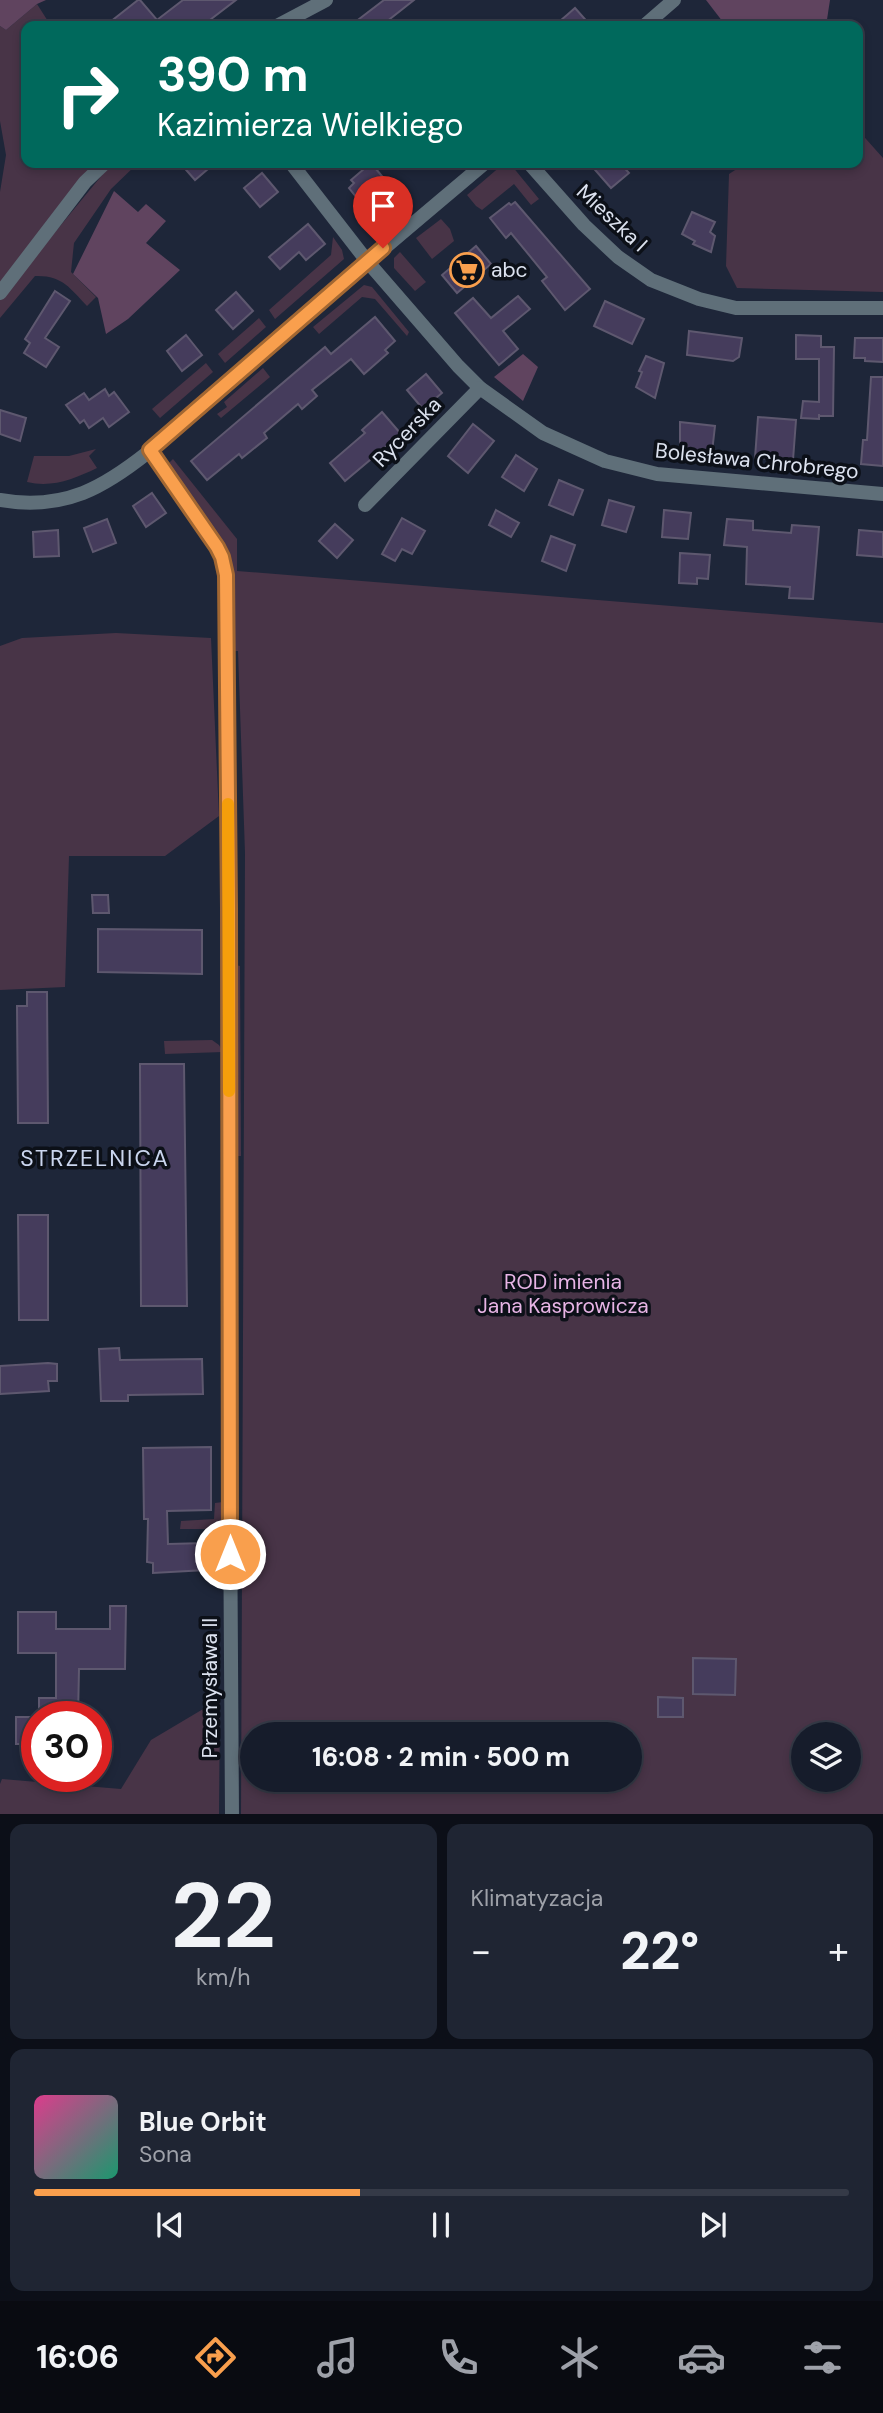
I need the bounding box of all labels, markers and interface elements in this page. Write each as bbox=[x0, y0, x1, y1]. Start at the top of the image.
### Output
text: 390 m bbox=[157, 42, 309, 106]
icon: right bbox=[42, 49, 133, 140]
text: Kazimierza Wielkiego bbox=[157, 104, 464, 146]
pin bbox=[353, 176, 413, 248]
street label: Mieszka I bbox=[571, 178, 653, 258]
icon: arrive bbox=[364, 187, 402, 225]
supermarket icon: abc bbox=[448, 251, 486, 289]
place label: abc bbox=[491, 256, 528, 284]
street label: Rycerska bbox=[367, 391, 447, 473]
street label: Bolesława Chrobrego bbox=[654, 436, 860, 486]
district label: STRZELNICA bbox=[20, 1143, 170, 1173]
park label: ROD imienia Jana Kasprowicza bbox=[477, 1268, 649, 1320]
position arrow bbox=[193, 1517, 267, 1591]
street label: Przemysława II bbox=[196, 1618, 224, 1758]
speed limit sign: 30 bbox=[21, 1701, 112, 1792]
map controls bbox=[791, 1722, 861, 1792]
button: layers bbox=[791, 1722, 861, 1792]
text: 16:08 · 2 min · 500 m bbox=[312, 1740, 570, 1774]
text: 22 bbox=[171, 1857, 276, 1975]
text: Klimatyzacja bbox=[471, 1883, 603, 1913]
text: 22° bbox=[620, 1917, 699, 1985]
text: − bbox=[471, 1926, 491, 1976]
text: + bbox=[828, 1926, 849, 1976]
text: km/h bbox=[196, 1962, 250, 1992]
text: Blue Orbit bbox=[139, 2105, 267, 2139]
text: Sona bbox=[139, 2139, 192, 2169]
icon: previous bbox=[151, 2206, 189, 2244]
icon: pause bbox=[422, 2206, 460, 2244]
icon: next bbox=[694, 2206, 732, 2244]
icon: directions bbox=[191, 2333, 240, 2382]
icon: music bbox=[313, 2333, 362, 2382]
icon: phone bbox=[434, 2333, 483, 2382]
icon: climate bbox=[555, 2333, 604, 2382]
icon: car bbox=[677, 2333, 726, 2382]
icon: filters bbox=[798, 2333, 847, 2382]
text: 16:06 bbox=[36, 2336, 119, 2378]

